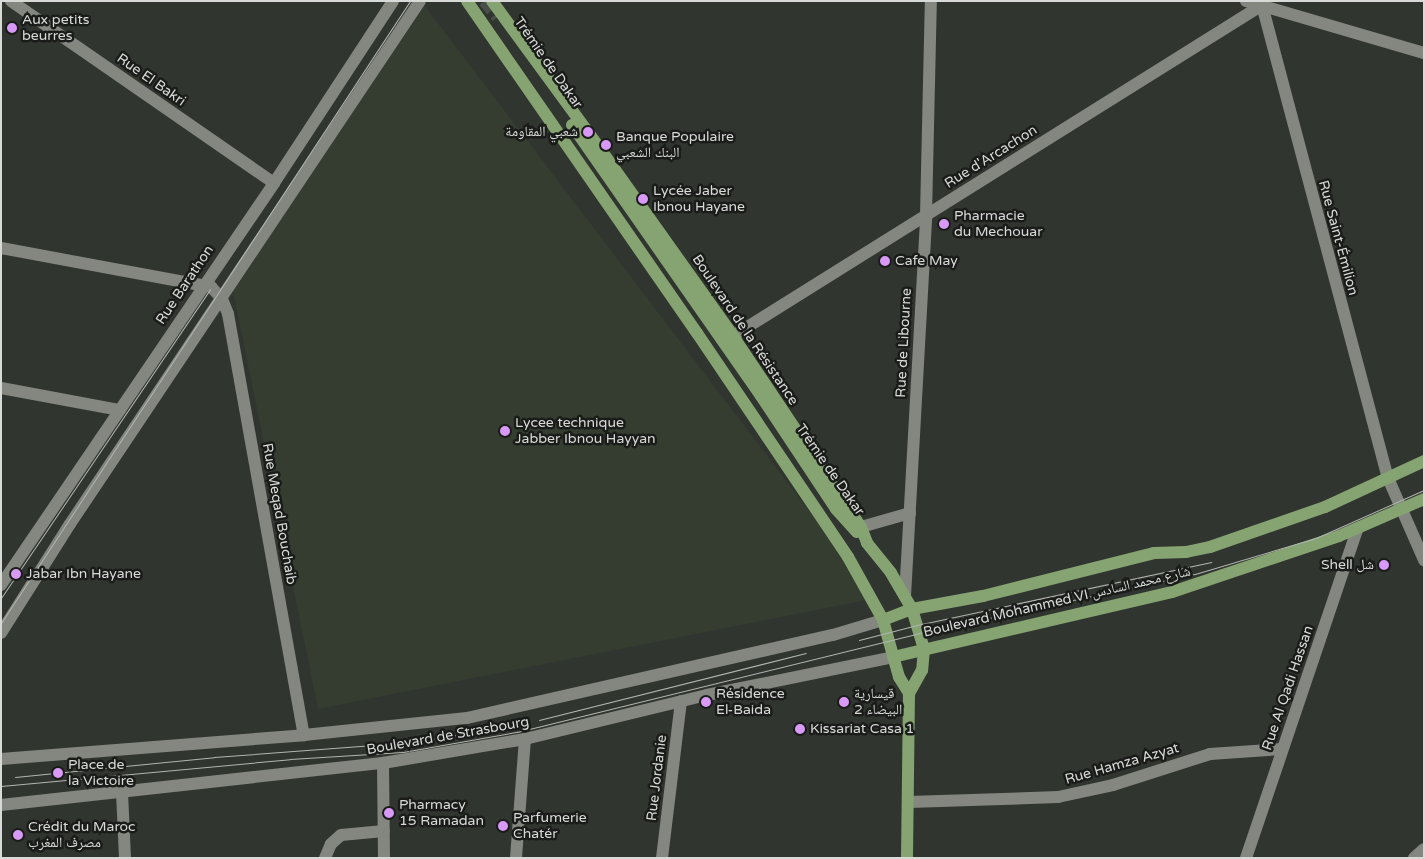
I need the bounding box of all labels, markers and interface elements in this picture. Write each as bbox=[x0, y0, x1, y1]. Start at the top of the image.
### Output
place label: Aux petits beurres bbox=[22, 12, 89, 44]
street label: Trémie de Dakar bbox=[510, 14, 586, 112]
marker: Aux petits beurres bbox=[6, 22, 18, 34]
street label: Rue El Bakri bbox=[113, 50, 189, 110]
street label: Rue d'Arcachon bbox=[942, 122, 1040, 192]
place label: شعبي المقاومة bbox=[505, 124, 578, 140]
marker: شعبي المقاومة bbox=[582, 126, 594, 138]
place label: Banque Populaire البنك الشعبي bbox=[616, 129, 734, 162]
marker: Banque Populaire البنك الشعبي bbox=[600, 139, 612, 151]
street label: Rue Saint-Émilion bbox=[1315, 179, 1361, 297]
place label: Lycée Jaber Ibnou Hayane bbox=[653, 183, 745, 216]
marker: Lycée Jaber Ibnou Hayane bbox=[637, 193, 649, 205]
place label: Pharmacie du Mechouar bbox=[954, 208, 1043, 240]
marker: Pharmacie du Mechouar bbox=[938, 218, 950, 230]
street label: Rue Barathon bbox=[152, 242, 218, 328]
street label: Boulevard de la Résistance bbox=[688, 251, 802, 409]
place label: Cafe May bbox=[895, 253, 958, 269]
marker: Cafe May bbox=[879, 255, 891, 267]
street label: Rue de Libourne bbox=[893, 288, 915, 398]
place label: Lycee technique Jabber Ibnou Hayyan bbox=[515, 415, 656, 448]
street label: Trémie de Dakar bbox=[792, 421, 868, 519]
marker: Lycee technique Jabber Ibnou Hayyan bbox=[499, 425, 511, 437]
street label: Rue Meqad Bouchaib bbox=[258, 442, 300, 586]
place label: Shell شل bbox=[1321, 557, 1374, 573]
marker: Shell شل bbox=[1378, 559, 1390, 571]
street label: Boulevard Mohammed VI شارع محمد السادس bbox=[922, 563, 1192, 641]
place label: Jabar Ibn Hayane bbox=[26, 566, 141, 582]
marker: Jabar Ibn Hayane bbox=[10, 568, 22, 580]
street label: Rue Al Qadi Hassan bbox=[1259, 623, 1317, 753]
place label: Résidence El-Baida bbox=[716, 686, 785, 719]
place label: قيسارية البيضاء 2 bbox=[854, 686, 902, 719]
marker: Résidence El-Baida bbox=[700, 696, 712, 708]
marker: قيسارية البيضاء 2 bbox=[838, 696, 850, 708]
street label: Boulevard de Strasbourg bbox=[365, 713, 531, 759]
place label: Kissariat Casa 1 bbox=[810, 721, 914, 737]
marker: Kissariat Casa 1 bbox=[794, 723, 806, 735]
street label: Rue Jordanie bbox=[643, 734, 671, 822]
street label: Rue Hamza Azyat bbox=[1063, 740, 1181, 788]
place label: Place de la Victoire bbox=[68, 757, 134, 790]
marker: Place de la Victoire bbox=[52, 767, 64, 779]
place label: Pharmacy 15 Ramadan bbox=[399, 797, 484, 830]
marker: Pharmacy 15 Ramadan bbox=[383, 807, 395, 819]
place label: Parfumerie Chatér bbox=[513, 810, 587, 842]
place label: Crédit du Maroc مصرف المغرب bbox=[28, 819, 136, 852]
marker: Parfumerie Chatér bbox=[497, 820, 509, 832]
marker: Crédit du Maroc مصرف المغرب bbox=[12, 829, 24, 841]

